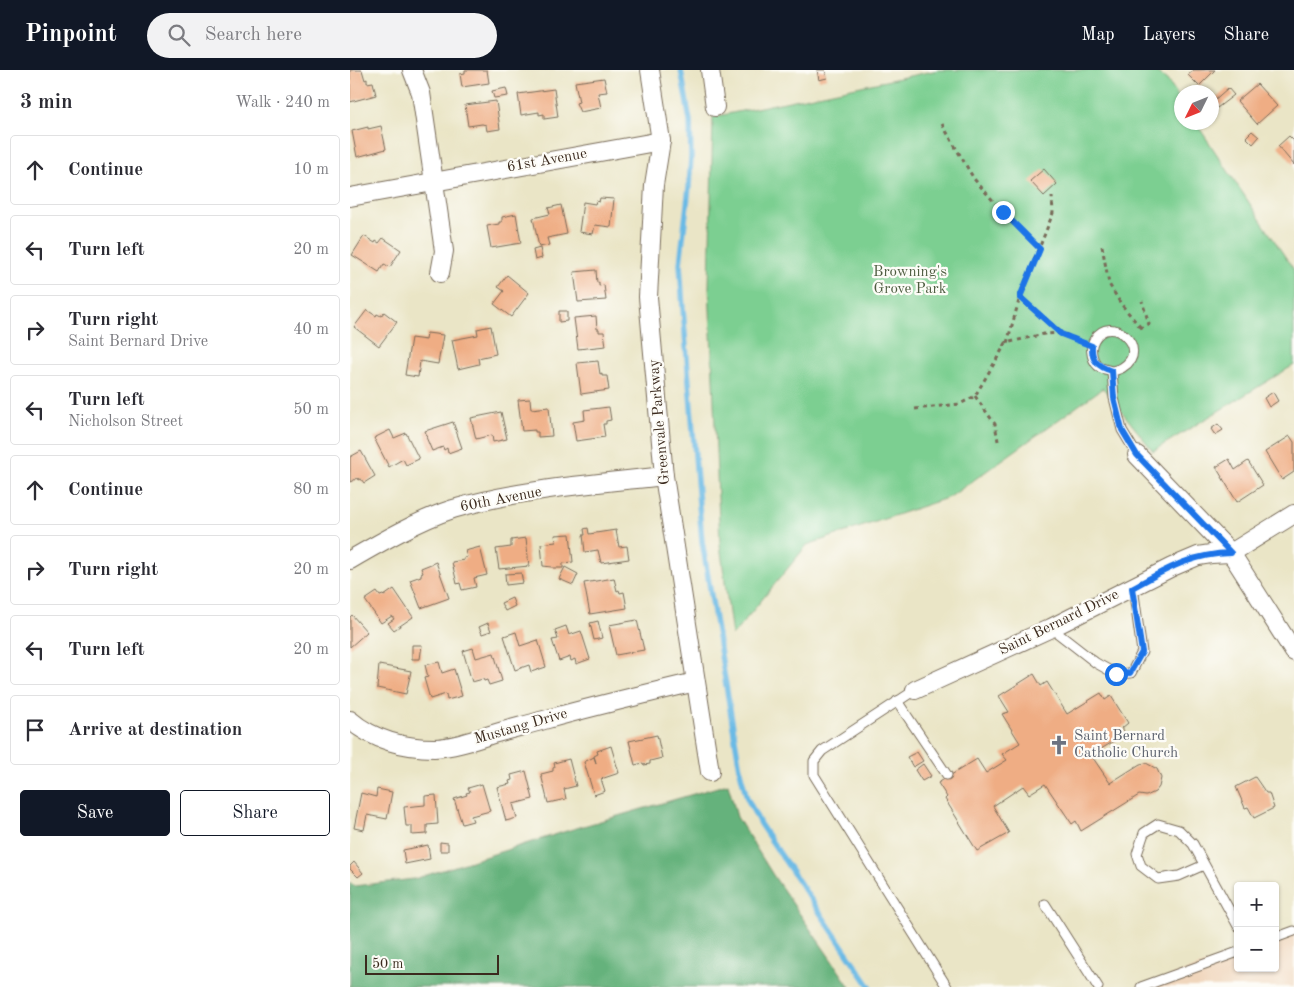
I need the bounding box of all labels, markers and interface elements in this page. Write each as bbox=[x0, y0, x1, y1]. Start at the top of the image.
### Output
search box bbox=[147, 13, 497, 58]
icon: search bbox=[165, 21, 193, 49]
text: Pinpoint bbox=[25, 23, 117, 47]
text: Search here bbox=[205, 26, 302, 45]
text: Map bbox=[1081, 26, 1115, 44]
text: Layers bbox=[1143, 26, 1195, 44]
text: Share bbox=[1223, 26, 1269, 44]
north arrow bbox=[1174, 85, 1219, 130]
text: 3 min bbox=[20, 92, 73, 113]
text: Walk · 240 m bbox=[235, 95, 330, 111]
street label: 61st Avenue bbox=[506, 147, 588, 175]
icon: ahead bbox=[21, 156, 49, 184]
text: Continue bbox=[68, 161, 143, 180]
text: 10 m bbox=[293, 162, 329, 178]
route end bbox=[992, 201, 1015, 224]
icon: left bbox=[21, 236, 49, 264]
text: Turn left bbox=[68, 241, 145, 260]
text: 20 m bbox=[293, 242, 329, 258]
park label: Browning's Grove Park bbox=[873, 265, 947, 297]
text: Turn right bbox=[68, 311, 158, 330]
icon: right bbox=[21, 316, 49, 344]
text: 40 m bbox=[293, 322, 329, 338]
text: Saint Bernard Drive bbox=[68, 334, 208, 350]
street label: Greenvale Parkway bbox=[647, 359, 673, 485]
text: Turn left bbox=[68, 391, 145, 410]
icon: left bbox=[21, 396, 49, 424]
text: 50 m bbox=[293, 402, 329, 418]
text: Nicholson Street bbox=[68, 414, 183, 430]
icon: ahead bbox=[21, 476, 49, 504]
text: Continue bbox=[68, 481, 143, 500]
text: 80 m bbox=[293, 482, 329, 498]
street label: 60th Avenue bbox=[459, 485, 543, 515]
icon: right bbox=[21, 556, 49, 584]
text: Turn right bbox=[68, 561, 158, 580]
text: 20 m bbox=[293, 562, 329, 578]
street label: Saint Bernard Drive bbox=[997, 587, 1121, 659]
icon: left bbox=[21, 636, 49, 664]
text: Turn left bbox=[68, 641, 145, 660]
text: 20 m bbox=[293, 642, 329, 658]
route start bbox=[1105, 663, 1128, 686]
street label: Mustang Drive bbox=[473, 707, 569, 747]
icon: arrive bbox=[21, 716, 49, 744]
text: Arrive at destination bbox=[68, 721, 242, 740]
place label: Saint Bernard Catholic Church bbox=[1074, 729, 1178, 761]
church icon: Saint Bernard Catholic Church bbox=[1048, 734, 1070, 756]
button: Save bbox=[20, 790, 170, 836]
button: Share bbox=[180, 790, 330, 836]
map controls bbox=[1234, 882, 1279, 972]
button: + bbox=[1234, 882, 1279, 927]
button: − bbox=[1234, 927, 1279, 972]
scale bar bbox=[365, 952, 499, 975]
text: 50 m bbox=[372, 957, 403, 971]

